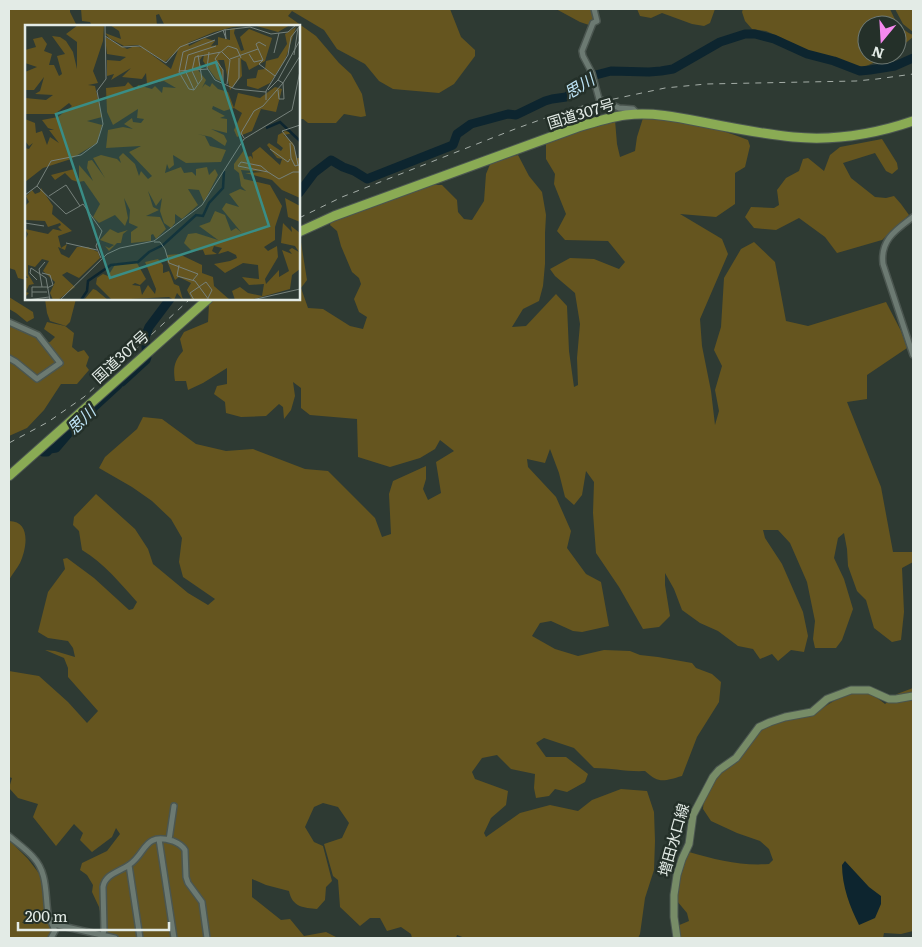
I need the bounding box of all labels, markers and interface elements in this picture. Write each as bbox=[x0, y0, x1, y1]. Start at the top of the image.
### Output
north arrow bbox=[857, 15, 907, 65]
inset map bbox=[25, 25, 300, 300]
text: N bbox=[869, 42, 886, 65]
water label: 思川 bbox=[559, 66, 600, 104]
street label: 国道307号 bbox=[544, 91, 617, 134]
street label: 国道307号 bbox=[87, 324, 153, 388]
water label: 思川 bbox=[60, 398, 102, 439]
street label: 増田水口線 bbox=[651, 800, 694, 879]
scale bar bbox=[18, 900, 169, 932]
text: 200 m bbox=[25, 904, 68, 927]

